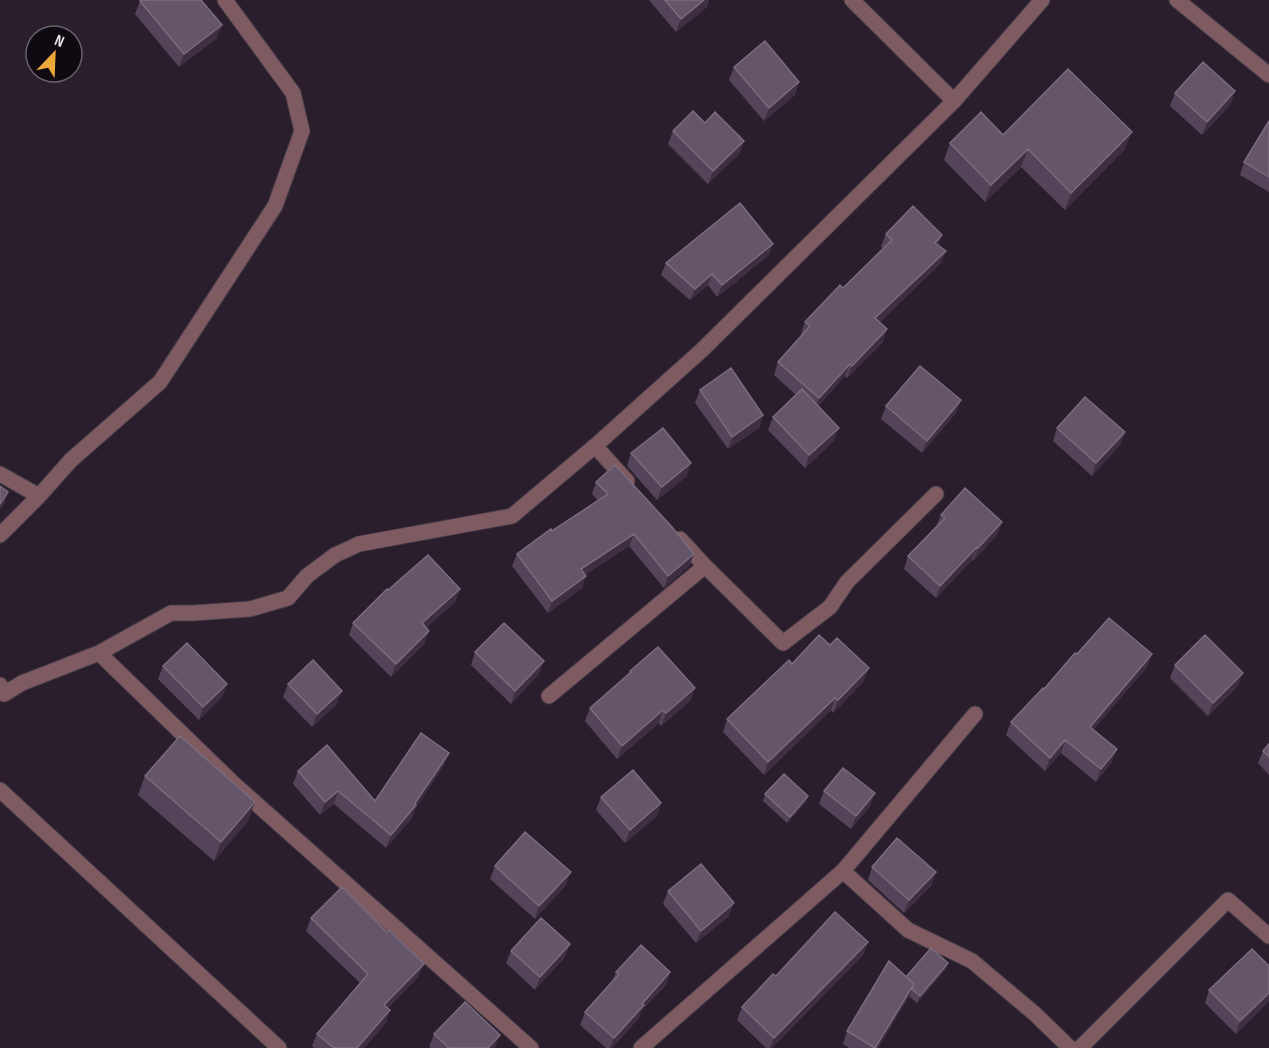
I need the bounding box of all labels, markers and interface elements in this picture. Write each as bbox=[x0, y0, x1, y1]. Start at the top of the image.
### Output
north arrow bbox=[24, 24, 84, 84]
text: N bbox=[52, 31, 67, 52]

